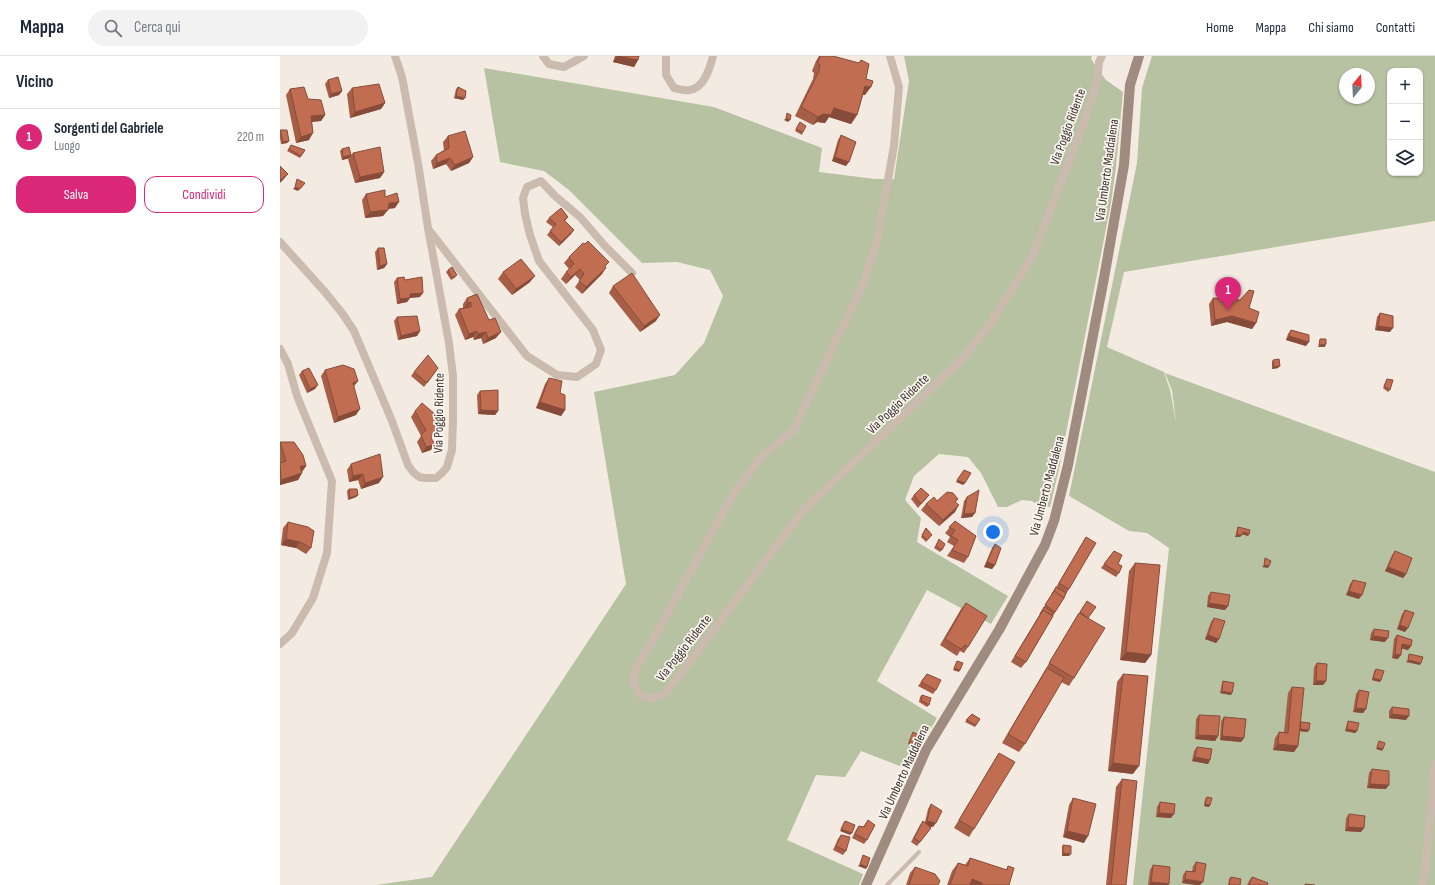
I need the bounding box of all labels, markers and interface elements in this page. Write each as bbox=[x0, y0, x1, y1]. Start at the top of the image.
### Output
search box bbox=[88, 10, 368, 46]
text: Mappa bbox=[20, 16, 64, 39]
icon: search bbox=[102, 17, 124, 39]
text: Cerca qui bbox=[134, 18, 181, 37]
text: Home bbox=[1206, 19, 1234, 36]
text: Mappa bbox=[1256, 19, 1286, 36]
text: Chi siamo bbox=[1308, 19, 1354, 36]
text: Contatti bbox=[1376, 19, 1415, 36]
north arrow bbox=[1339, 68, 1375, 104]
map controls bbox=[1387, 68, 1423, 176]
button: + bbox=[1387, 68, 1423, 104]
text: Vicino bbox=[16, 72, 53, 92]
street label: Via Poggio Ridente bbox=[1047, 87, 1089, 167]
button: − bbox=[1387, 104, 1423, 140]
street label: Via Umberto Maddalena bbox=[1092, 118, 1122, 222]
text: Sorgenti del Gabriele bbox=[54, 119, 164, 138]
text: 1 bbox=[26, 129, 32, 145]
text: 220 m bbox=[237, 129, 264, 145]
text: Luogo bbox=[54, 138, 80, 154]
button: layers bbox=[1387, 140, 1423, 176]
button: Salva bbox=[16, 176, 136, 213]
button: Condividi bbox=[144, 176, 264, 213]
pin: 1 bbox=[1215, 277, 1241, 310]
street label: Via Poggio Ridente bbox=[864, 370, 932, 438]
street label: Via Poggio Ridente bbox=[430, 373, 448, 453]
street label: Via Umberto Maddalena bbox=[1026, 434, 1068, 538]
your location bbox=[983, 522, 1003, 542]
street label: Via Poggio Ridente bbox=[653, 611, 715, 685]
street label: Via Umberto Maddalena bbox=[875, 722, 933, 822]

